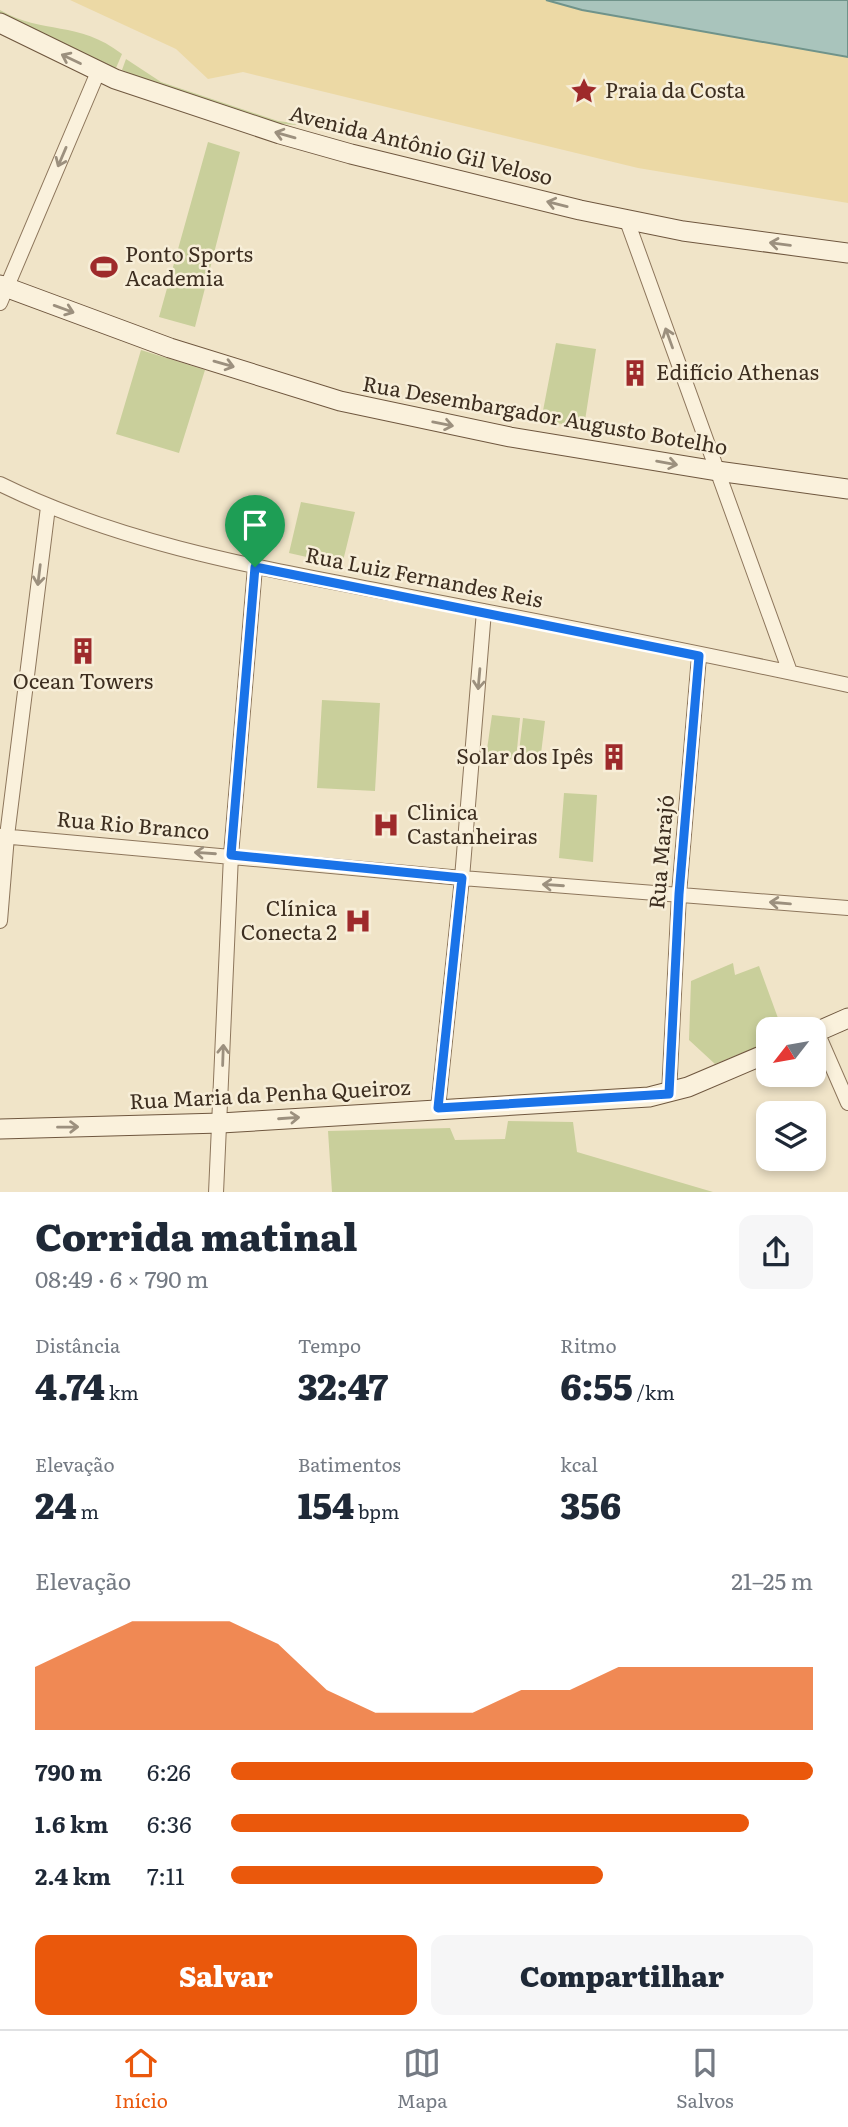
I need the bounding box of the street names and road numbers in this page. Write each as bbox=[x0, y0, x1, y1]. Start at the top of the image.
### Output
street label: Avenida Antônio Gil Veloso bbox=[287, 96, 556, 191]
street label: Rua Desembargador Augusto Botelho bbox=[361, 366, 730, 461]
street label: Rua Luiz Fernandes Reis bbox=[303, 537, 546, 614]
street label: Rua Marajó bbox=[639, 793, 680, 910]
street label: Rua Rio Branco bbox=[56, 801, 211, 846]
street label: Rua Maria da Penha Queiroz bbox=[128, 1070, 411, 1115]

